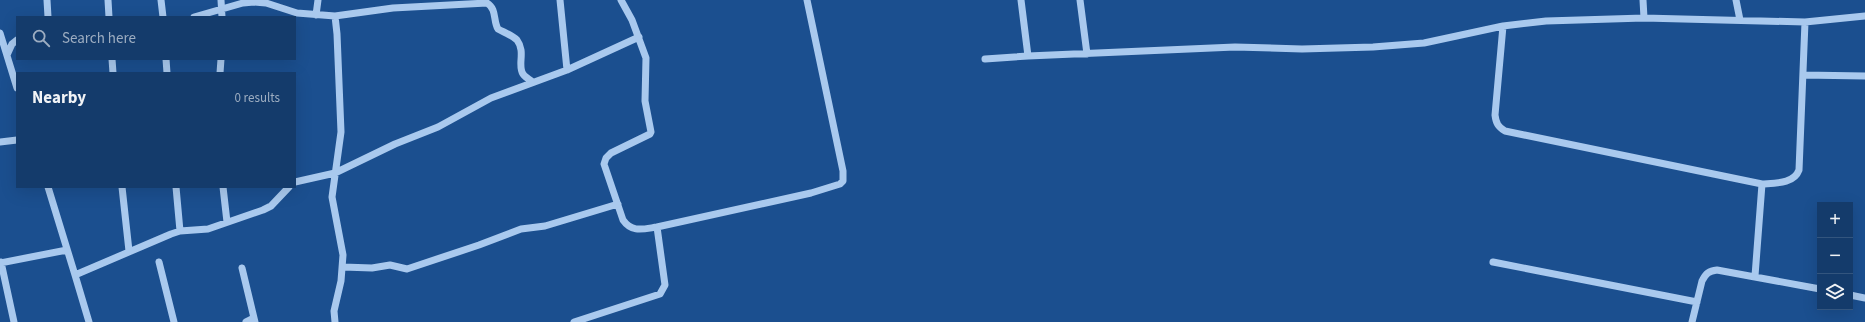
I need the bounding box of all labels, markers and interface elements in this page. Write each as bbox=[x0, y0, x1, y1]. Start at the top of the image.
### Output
search box bbox=[16, 16, 296, 60]
icon: search bbox=[30, 27, 52, 49]
text: Search here bbox=[62, 28, 136, 49]
text: Nearby bbox=[32, 86, 86, 110]
text: 0 results bbox=[235, 89, 280, 107]
map controls bbox=[1817, 202, 1853, 310]
button: + bbox=[1817, 202, 1853, 238]
button: − bbox=[1817, 238, 1853, 274]
button: layers bbox=[1817, 274, 1853, 310]

